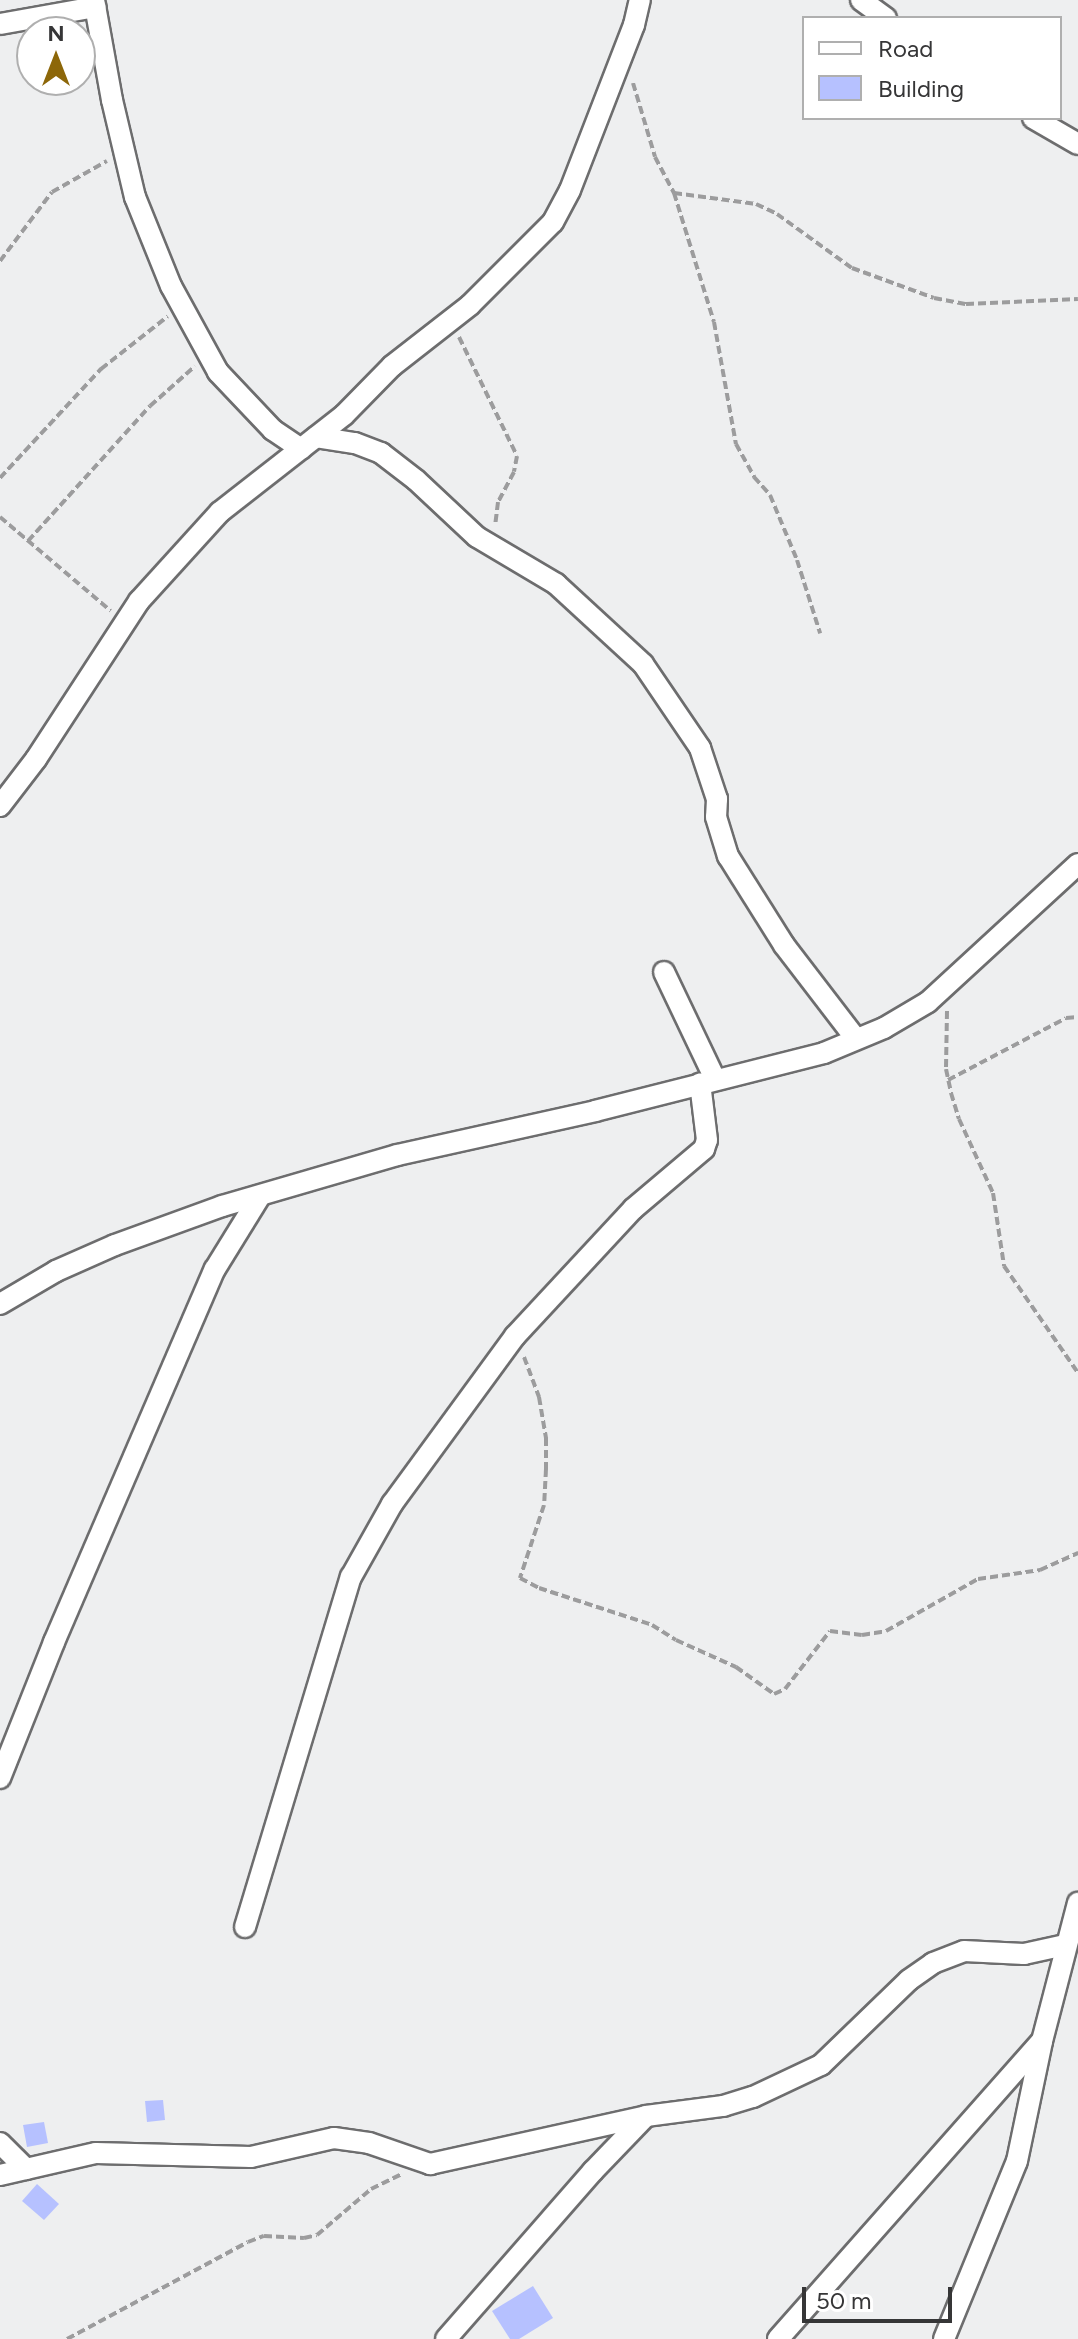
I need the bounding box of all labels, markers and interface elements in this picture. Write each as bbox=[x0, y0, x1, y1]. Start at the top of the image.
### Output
north arrow bbox=[16, 16, 96, 96]
legend bbox=[802, 16, 1062, 120]
text: N bbox=[47, 20, 65, 47]
text: Road bbox=[878, 34, 933, 63]
text: Building bbox=[878, 74, 964, 103]
scale bar bbox=[806, 2271, 956, 2321]
text: 50 m bbox=[816, 2286, 872, 2315]

